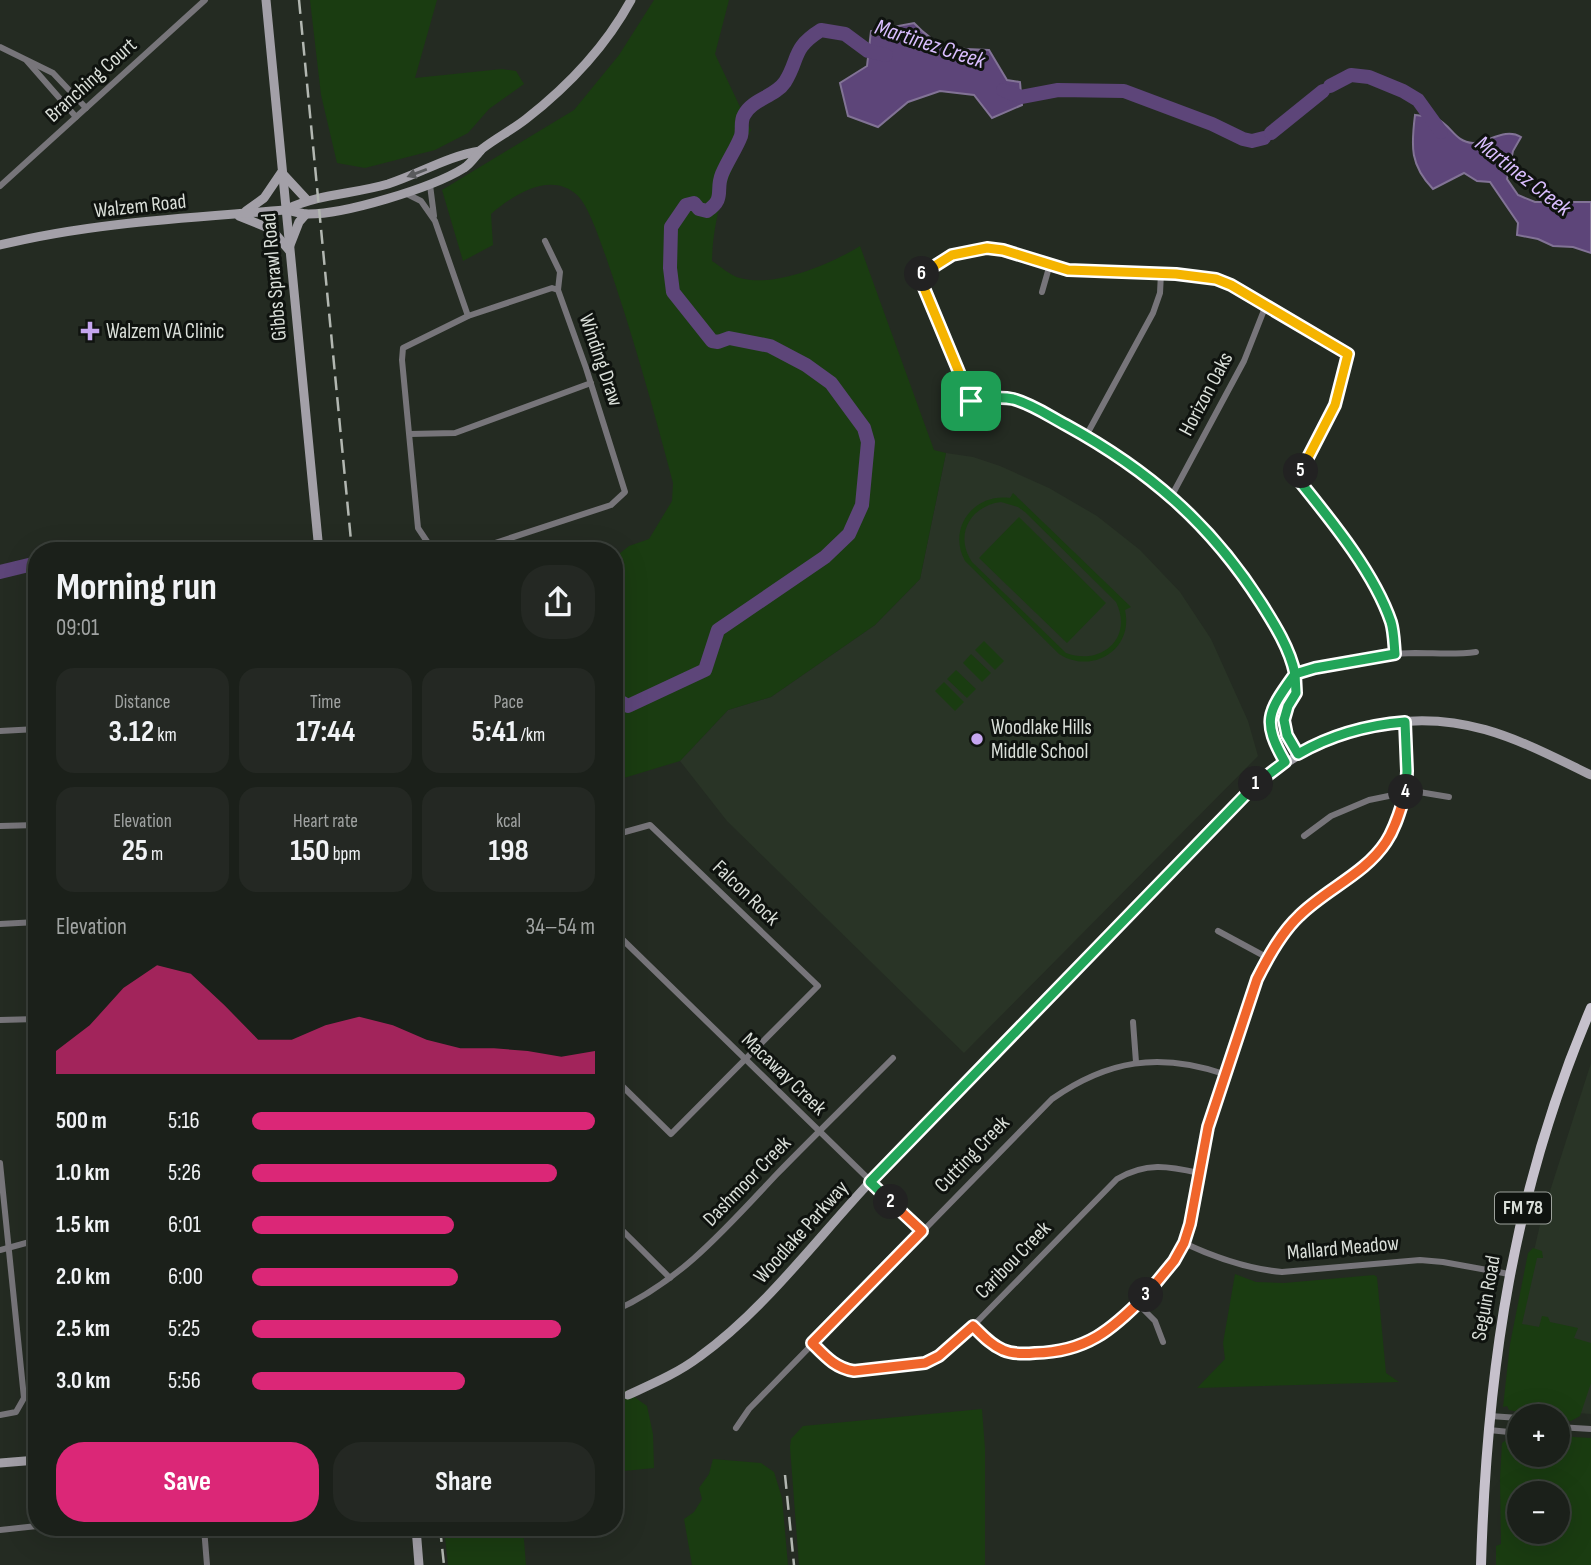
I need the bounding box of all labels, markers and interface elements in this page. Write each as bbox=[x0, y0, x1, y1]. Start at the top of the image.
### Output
water label: Martinez Creek bbox=[871, 13, 990, 75]
street label: Branching Court bbox=[40, 32, 142, 128]
water label: Martinez Creek bbox=[1469, 130, 1578, 223]
one-way arrow bbox=[406, 168, 427, 179]
street label: Walzem Road bbox=[93, 189, 187, 223]
street label: Gibbs Sprawl Road bbox=[256, 212, 292, 342]
pin: 6 bbox=[904, 256, 940, 292]
text: 6 bbox=[917, 262, 926, 285]
street label: Winding Draw bbox=[574, 311, 628, 410]
place label: Walzem VA Clinic bbox=[106, 319, 225, 344]
marker: Walzem VA Clinic bbox=[80, 321, 100, 341]
street label: Horizon Oaks bbox=[1174, 348, 1238, 440]
pin bbox=[941, 371, 1001, 431]
icon: arrive bbox=[952, 382, 990, 420]
pin: 5 bbox=[1284, 454, 1318, 489]
text: 5 bbox=[1296, 459, 1305, 482]
text: Morning run bbox=[56, 565, 217, 610]
button: share bbox=[521, 565, 595, 639]
text: 09:01 bbox=[56, 614, 99, 642]
text: Distance bbox=[114, 691, 171, 714]
text: Time bbox=[310, 691, 341, 714]
text: Pace bbox=[493, 691, 524, 714]
text: 3.12 bbox=[108, 714, 154, 750]
text: 17:44 bbox=[296, 714, 355, 750]
text: 5:41 bbox=[472, 714, 517, 750]
place label: Woodlake Hills Middle School bbox=[991, 715, 1092, 764]
text: km bbox=[154, 724, 177, 747]
text: /km bbox=[517, 724, 545, 747]
marker: Woodlake Hills Middle School bbox=[969, 731, 985, 747]
pin: 1 bbox=[1238, 766, 1274, 802]
text: 1 bbox=[1252, 772, 1259, 795]
pin: 4 bbox=[1388, 774, 1424, 810]
text: 4 bbox=[1401, 780, 1410, 803]
text: Elevation bbox=[113, 810, 172, 833]
text: Heart rate bbox=[293, 810, 358, 833]
text: kcal bbox=[496, 810, 521, 833]
text: 25 bbox=[122, 833, 148, 869]
text: 150 bbox=[290, 833, 330, 869]
text: 198 bbox=[488, 833, 529, 869]
text: m bbox=[148, 843, 163, 866]
text: bpm bbox=[330, 843, 361, 866]
street label: Falcon Rock bbox=[707, 855, 785, 931]
text: Elevation bbox=[56, 913, 127, 941]
text: 34–54 m bbox=[526, 913, 595, 941]
street label: Macaway Creek bbox=[736, 1027, 832, 1121]
text: 500 m bbox=[56, 1107, 107, 1135]
text: 5:16 bbox=[168, 1107, 200, 1135]
street label: Cutting Creek bbox=[929, 1110, 1015, 1198]
street label: Dashmoor Creek bbox=[698, 1131, 796, 1231]
text: 1.0 km bbox=[56, 1159, 110, 1187]
text: 5:26 bbox=[168, 1159, 201, 1187]
street label: Woodlake Parkway bbox=[748, 1176, 854, 1288]
pin: 2 bbox=[874, 1184, 908, 1220]
text: 2 bbox=[886, 1190, 895, 1213]
road number: FM 78 bbox=[1495, 1192, 1551, 1224]
text: 1.5 km bbox=[56, 1211, 109, 1239]
text: 6:01 bbox=[168, 1211, 201, 1239]
street label: Caribou Creek bbox=[970, 1216, 1056, 1304]
street label: Mallard Meadow bbox=[1286, 1231, 1400, 1265]
street label: Seguin Road bbox=[1466, 1254, 1506, 1342]
text: 2.0 km bbox=[56, 1263, 110, 1291]
text: 6:00 bbox=[168, 1263, 203, 1291]
pin: 3 bbox=[1128, 1278, 1164, 1312]
text: 3 bbox=[1141, 1283, 1150, 1306]
text: 2.5 km bbox=[56, 1315, 110, 1343]
text: 5:25 bbox=[168, 1315, 200, 1343]
text: 3.0 km bbox=[56, 1367, 111, 1395]
text: 5:56 bbox=[168, 1367, 201, 1395]
map controls bbox=[1507, 1404, 1570, 1544]
button: + bbox=[1507, 1404, 1570, 1467]
button: Save bbox=[56, 1442, 319, 1522]
button: Share bbox=[333, 1442, 595, 1522]
button: − bbox=[1507, 1481, 1570, 1544]

